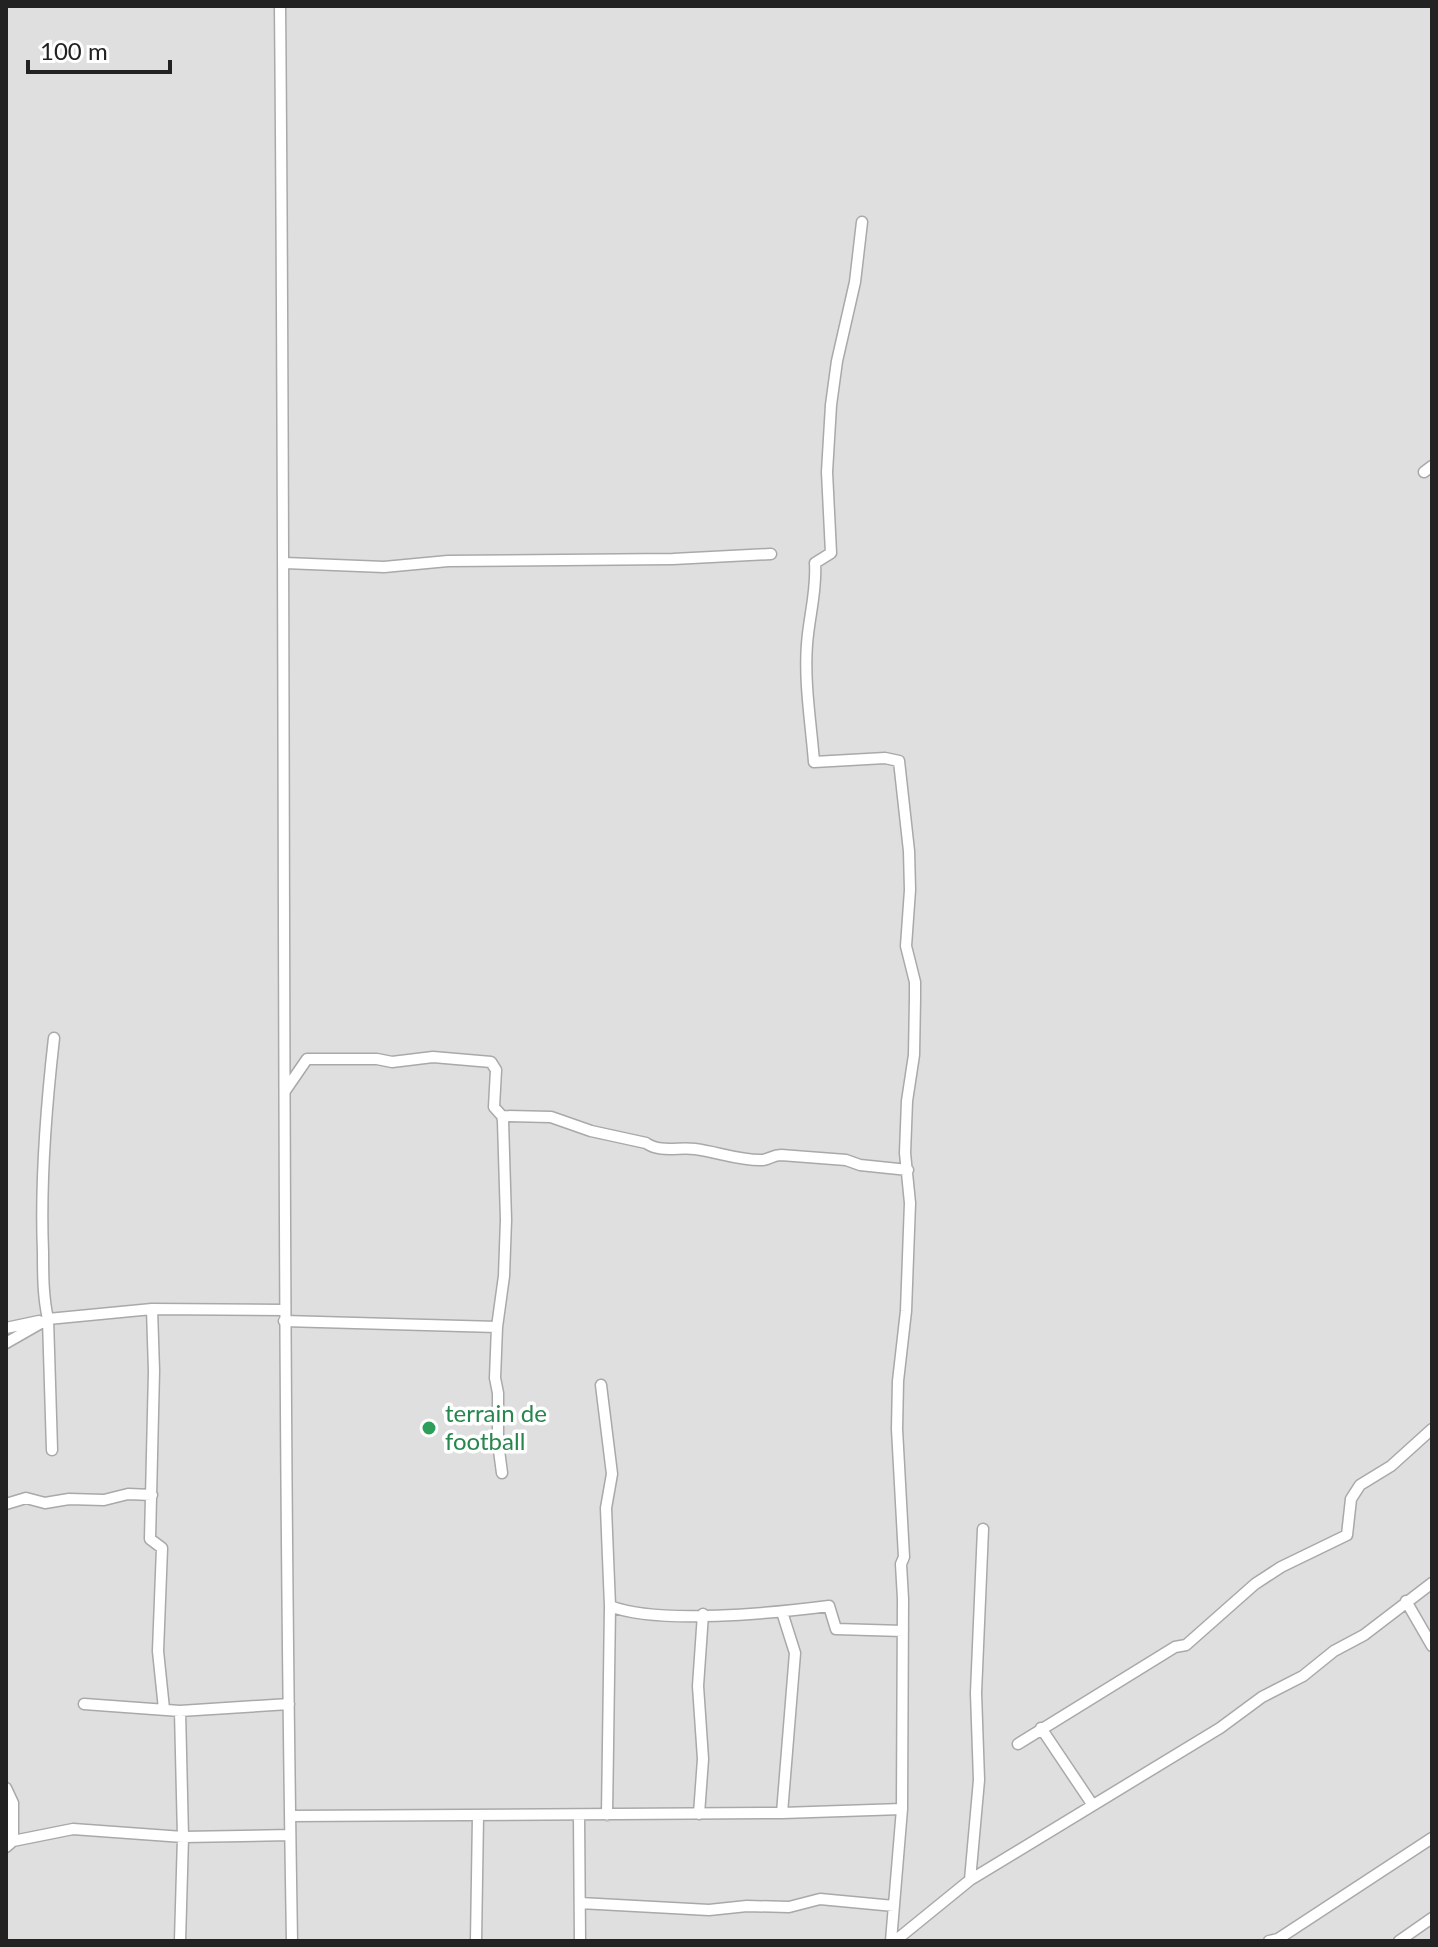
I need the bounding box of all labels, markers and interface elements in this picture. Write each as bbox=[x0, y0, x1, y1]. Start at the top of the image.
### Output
scale bar bbox=[28, 24, 170, 74]
text: 100 m bbox=[40, 36, 108, 65]
place label: terrain de football bbox=[445, 1398, 547, 1455]
marker: terrain de football bbox=[420, 1419, 438, 1437]

